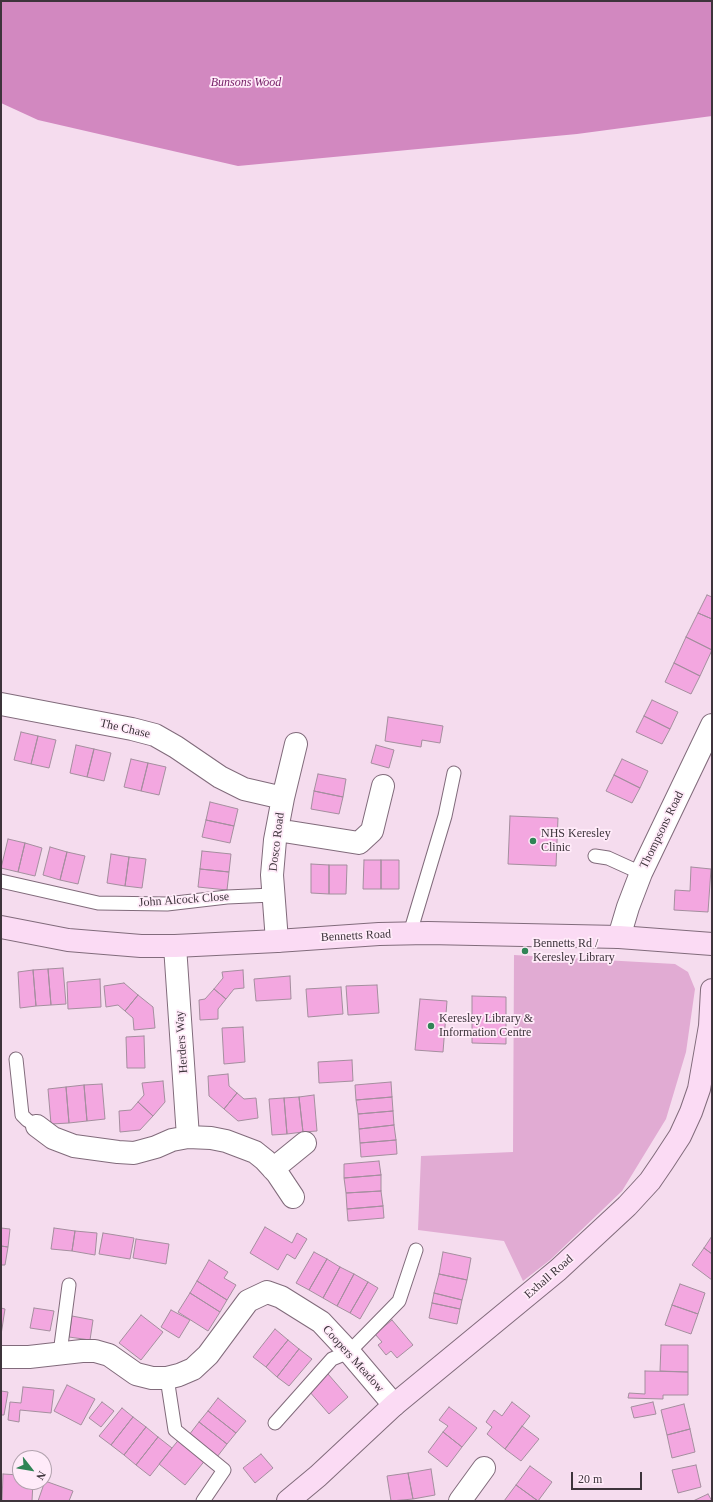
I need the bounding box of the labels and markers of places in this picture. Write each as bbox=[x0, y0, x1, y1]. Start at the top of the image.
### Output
place label: NHS Keresley Clinic bbox=[541, 827, 611, 855]
marker: NHS Keresley Clinic bbox=[528, 836, 538, 846]
place label: Bennetts Rd / Keresley Library bbox=[533, 937, 615, 965]
marker: Bennetts Rd / Keresley Library bbox=[520, 946, 530, 956]
place label: Keresley Library & Information Centre bbox=[439, 1012, 533, 1040]
marker: Keresley Library & Information Centre bbox=[426, 1021, 436, 1031]

